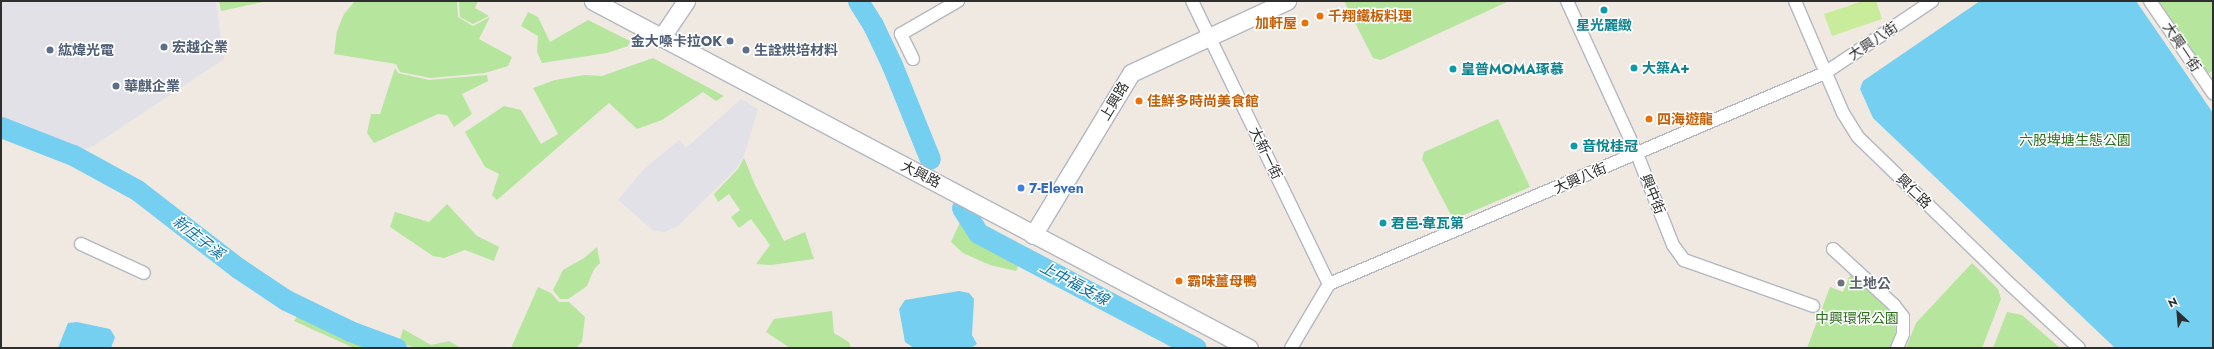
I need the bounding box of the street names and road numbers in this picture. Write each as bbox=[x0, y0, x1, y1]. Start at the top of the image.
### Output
street label: 大興八街 bbox=[1845, 18, 1901, 64]
street label: 大興一街 bbox=[2159, 19, 2205, 75]
street label: 上興路 bbox=[1096, 79, 1132, 123]
street label: 大新一街 bbox=[1246, 124, 1286, 182]
street label: 大興路 bbox=[898, 157, 944, 191]
street label: 大興八街 bbox=[1551, 159, 1609, 197]
street label: 興仁路 bbox=[1893, 170, 1935, 212]
street label: 興中街 bbox=[1637, 171, 1669, 217]

